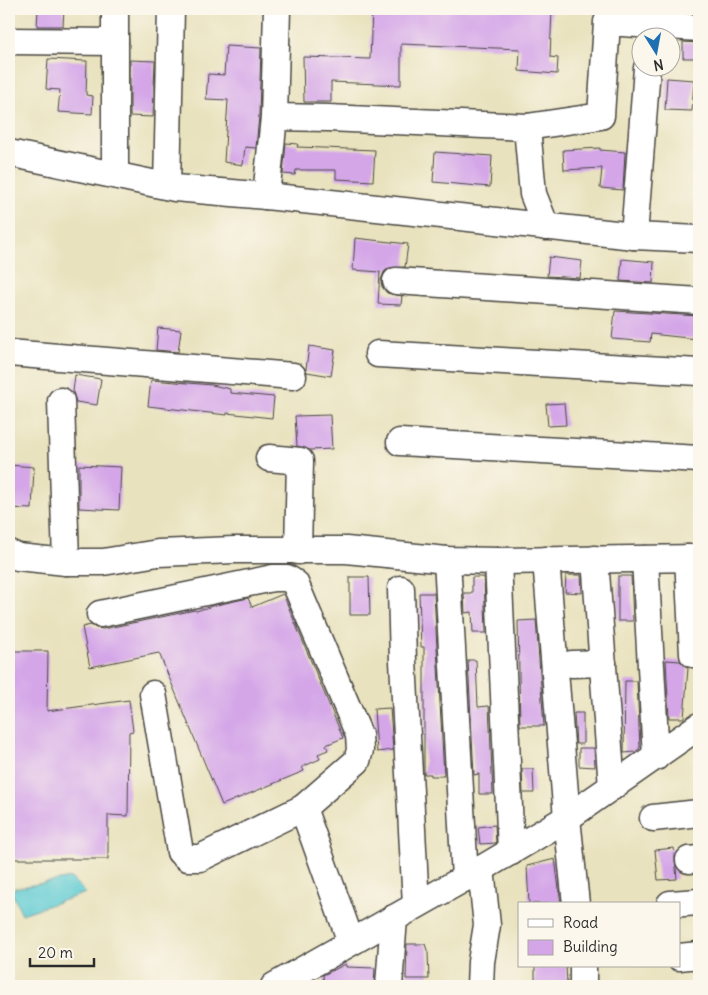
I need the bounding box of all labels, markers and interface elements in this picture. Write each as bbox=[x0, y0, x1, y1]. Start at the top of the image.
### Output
north arrow bbox=[630, 28, 680, 78]
text: N bbox=[652, 55, 665, 75]
legend bbox=[518, 902, 680, 968]
text: Road bbox=[563, 913, 598, 932]
scale bar bbox=[30, 935, 94, 967]
text: Building bbox=[563, 937, 618, 956]
text: 20 m bbox=[38, 943, 73, 962]

